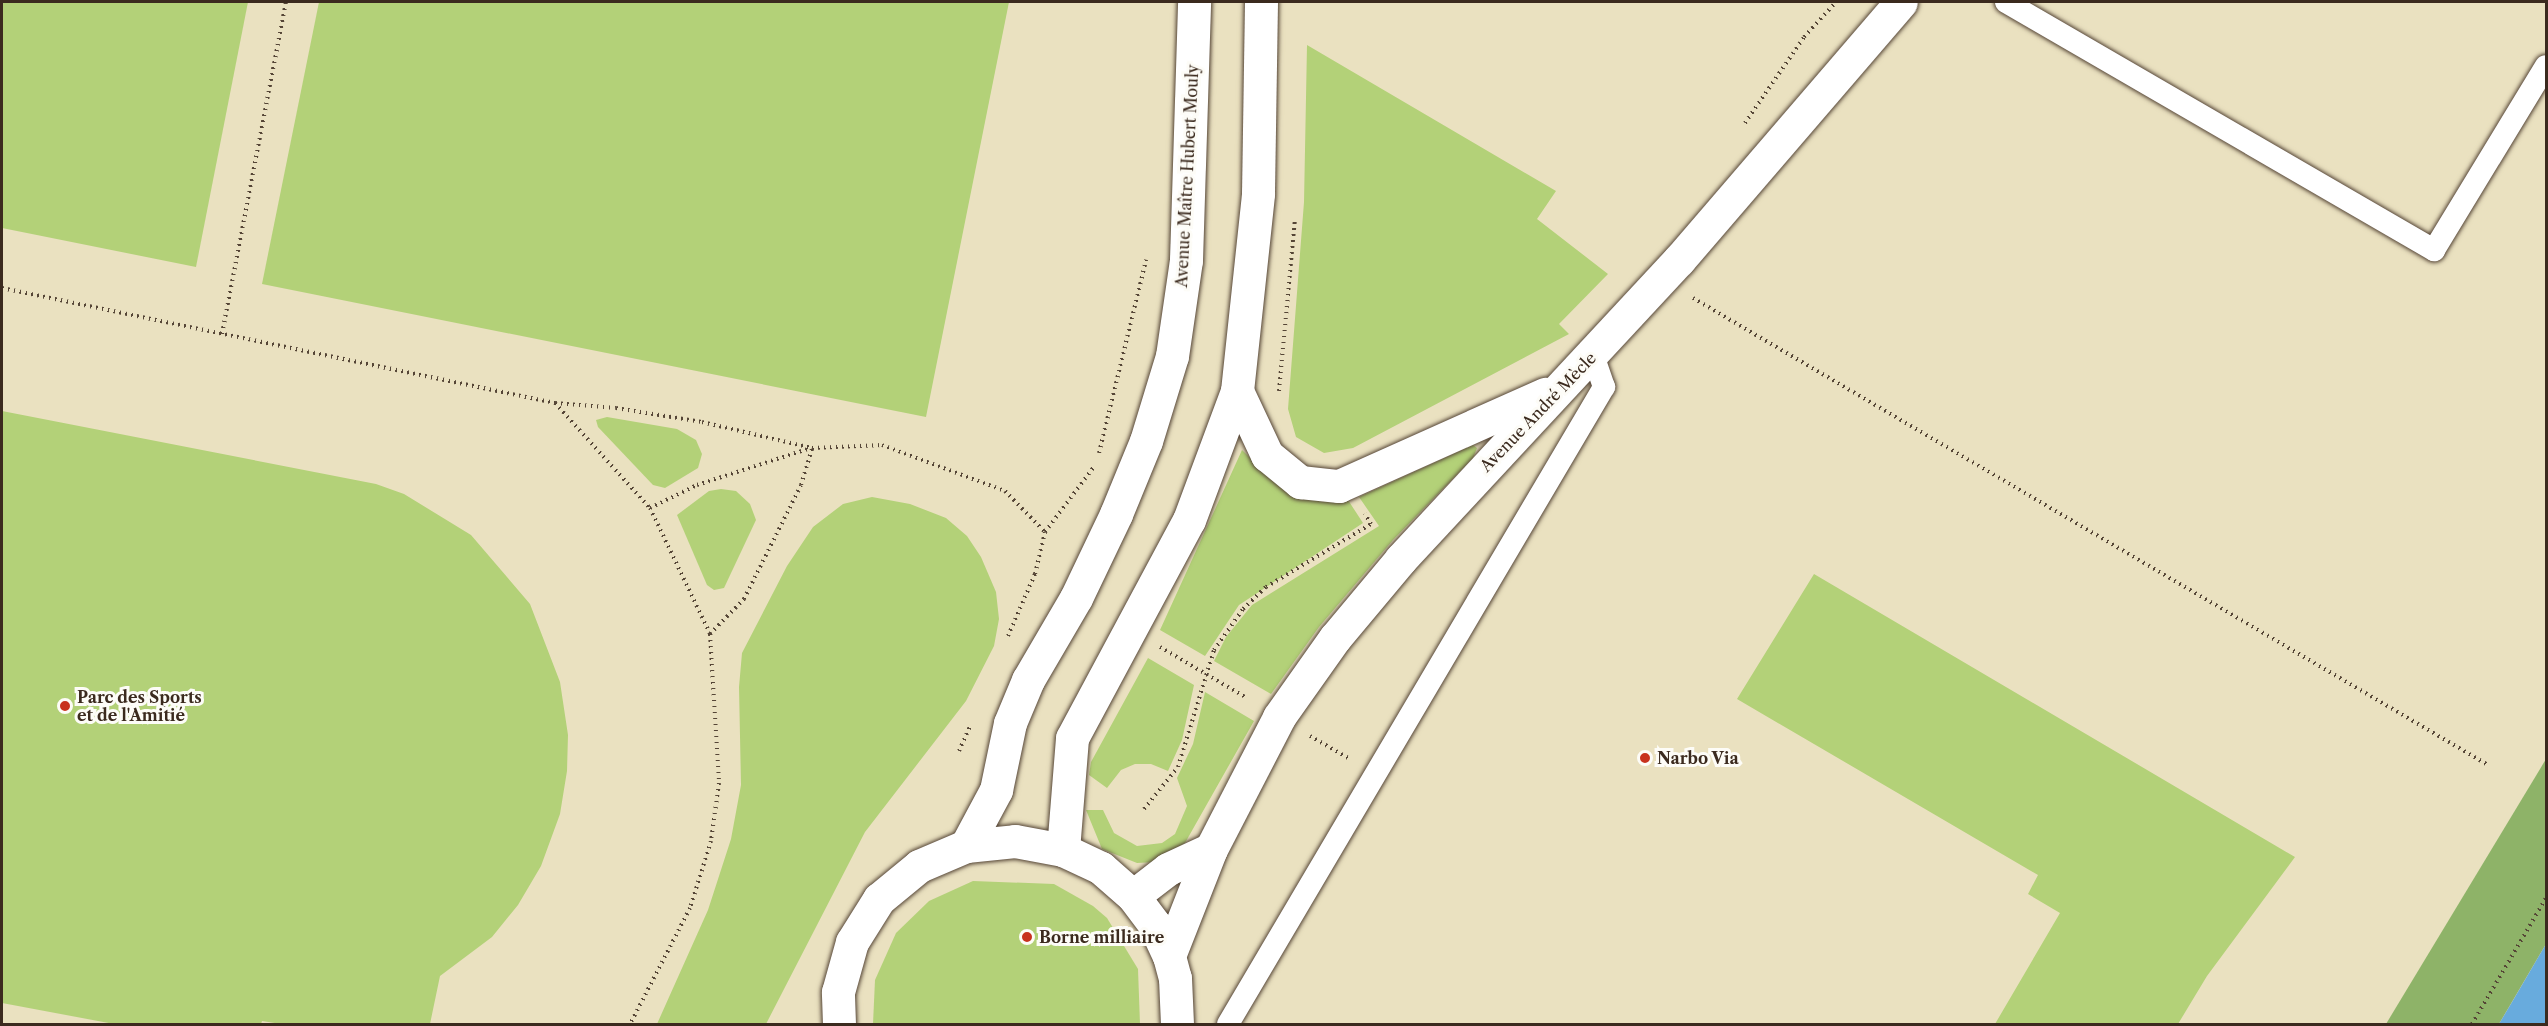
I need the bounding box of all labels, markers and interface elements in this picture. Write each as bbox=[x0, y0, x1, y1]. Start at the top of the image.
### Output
street label: Avenue Maître Hubert Mouly bbox=[1172, 64, 1202, 288]
street label: Avenue André Mècle bbox=[1476, 348, 1600, 476]
place label: Parc des Sports et de l'Amitié bbox=[77, 687, 202, 725]
marker: Parc des Sports et de l'Amitié bbox=[58, 699, 72, 713]
place label: Narbo Via bbox=[1657, 748, 1739, 768]
marker: Narbo Via bbox=[1638, 751, 1652, 765]
place label: Borne milliaire bbox=[1039, 927, 1164, 947]
marker: Borne milliaire bbox=[1020, 930, 1034, 944]

